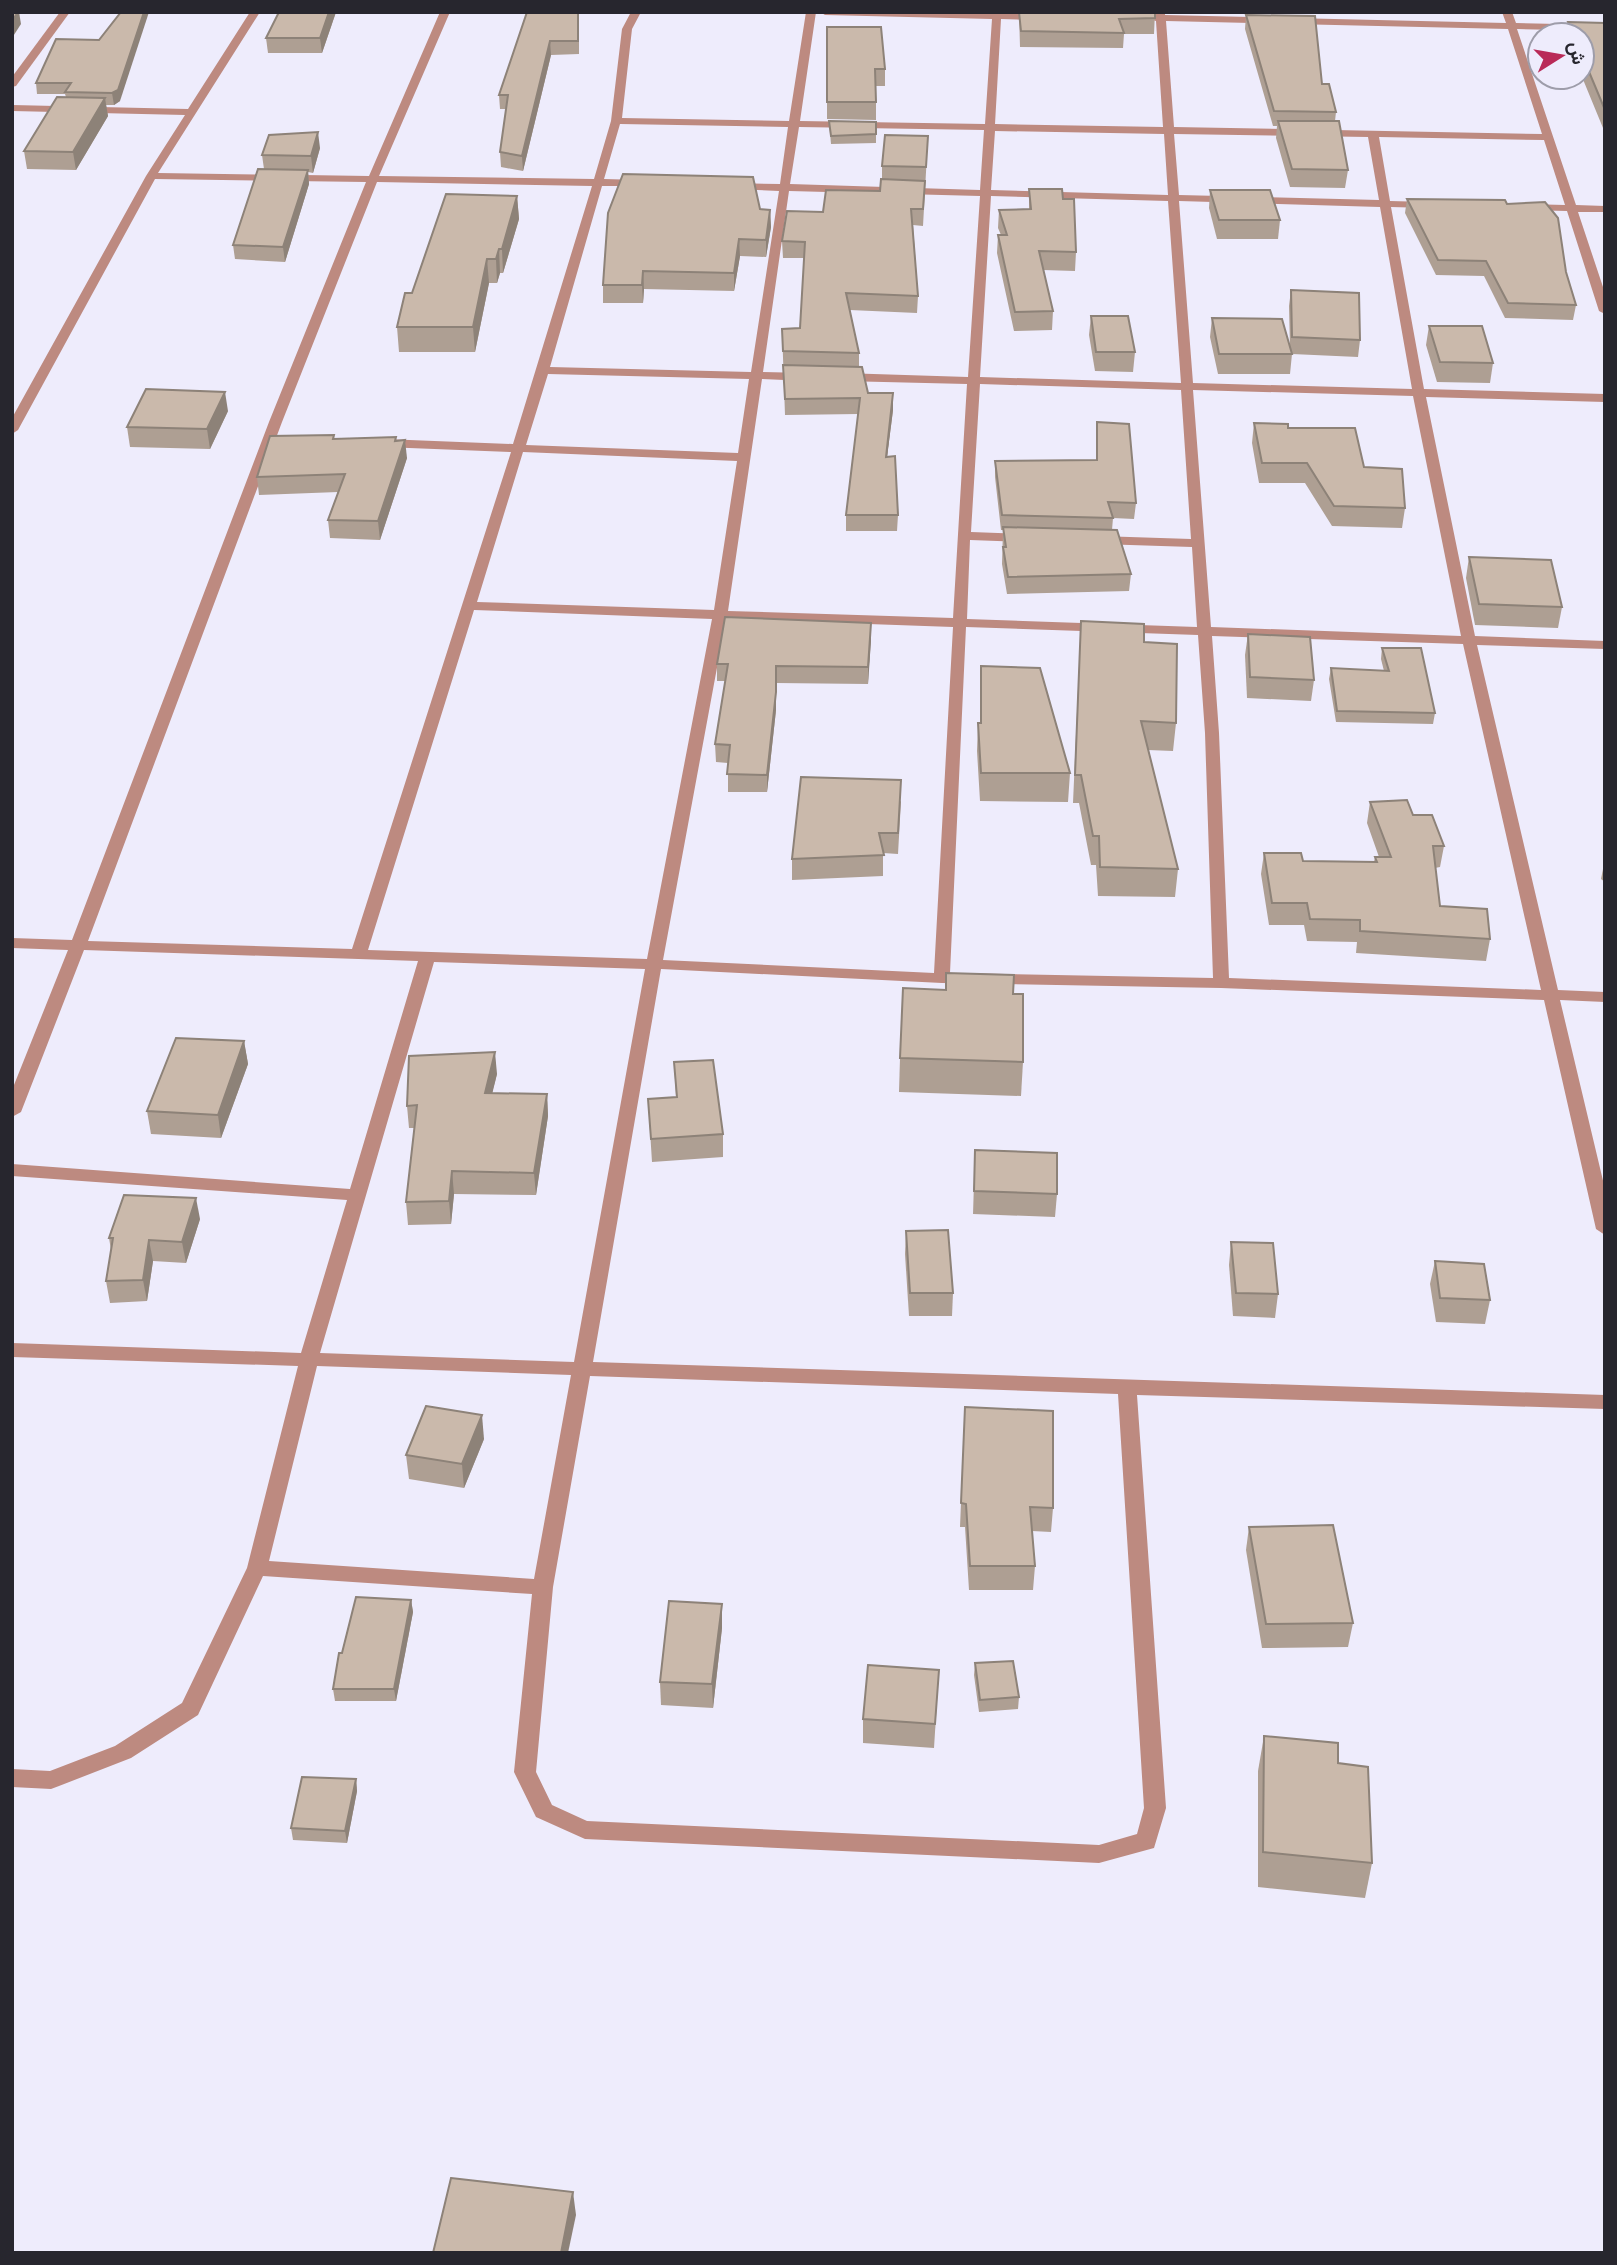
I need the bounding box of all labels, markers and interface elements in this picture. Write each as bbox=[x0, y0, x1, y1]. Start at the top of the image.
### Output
north arrow bbox=[1526, 21, 1596, 91]
text: ش bbox=[1564, 39, 1592, 66]

